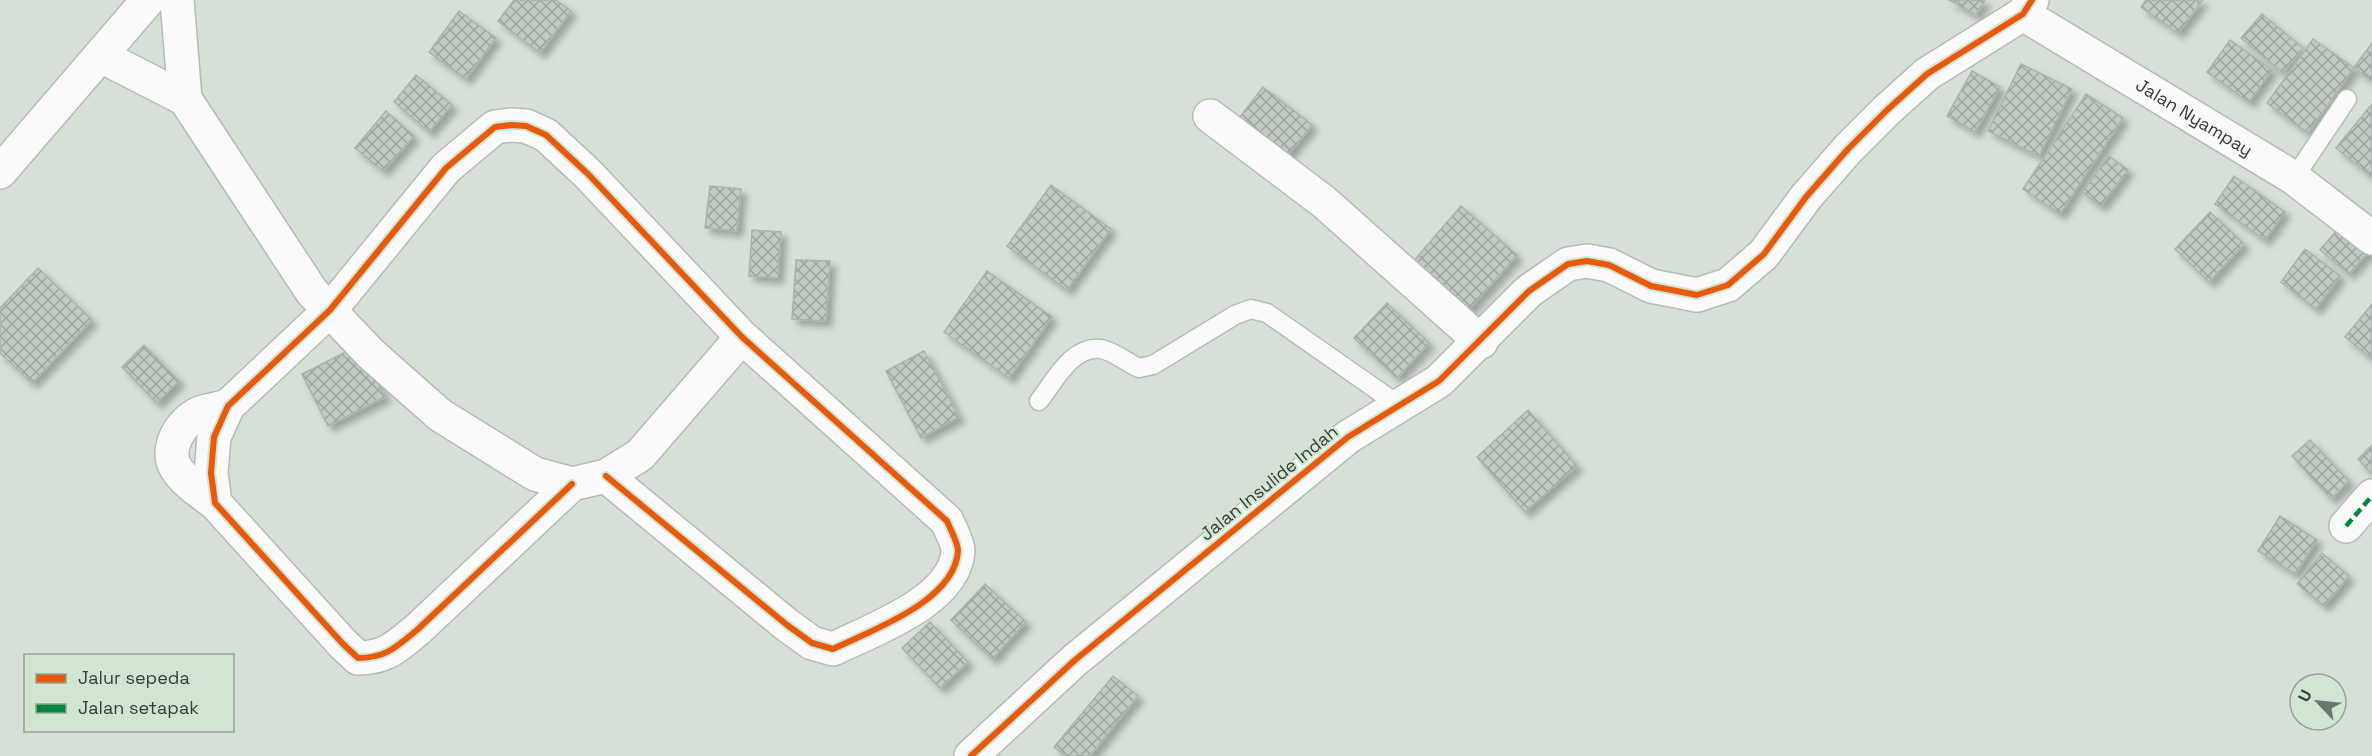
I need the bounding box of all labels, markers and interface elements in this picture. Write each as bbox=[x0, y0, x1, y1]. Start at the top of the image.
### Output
street label: Jalan Nyampay bbox=[2132, 73, 2257, 161]
street label: Jalan Insulide Indah bbox=[1195, 420, 1342, 545]
legend bbox=[24, 654, 234, 732]
text: Jalur sepeda bbox=[78, 666, 190, 689]
north arrow bbox=[2288, 672, 2348, 732]
text: U bbox=[2293, 686, 2317, 705]
text: Jalan setapak bbox=[78, 696, 199, 719]

